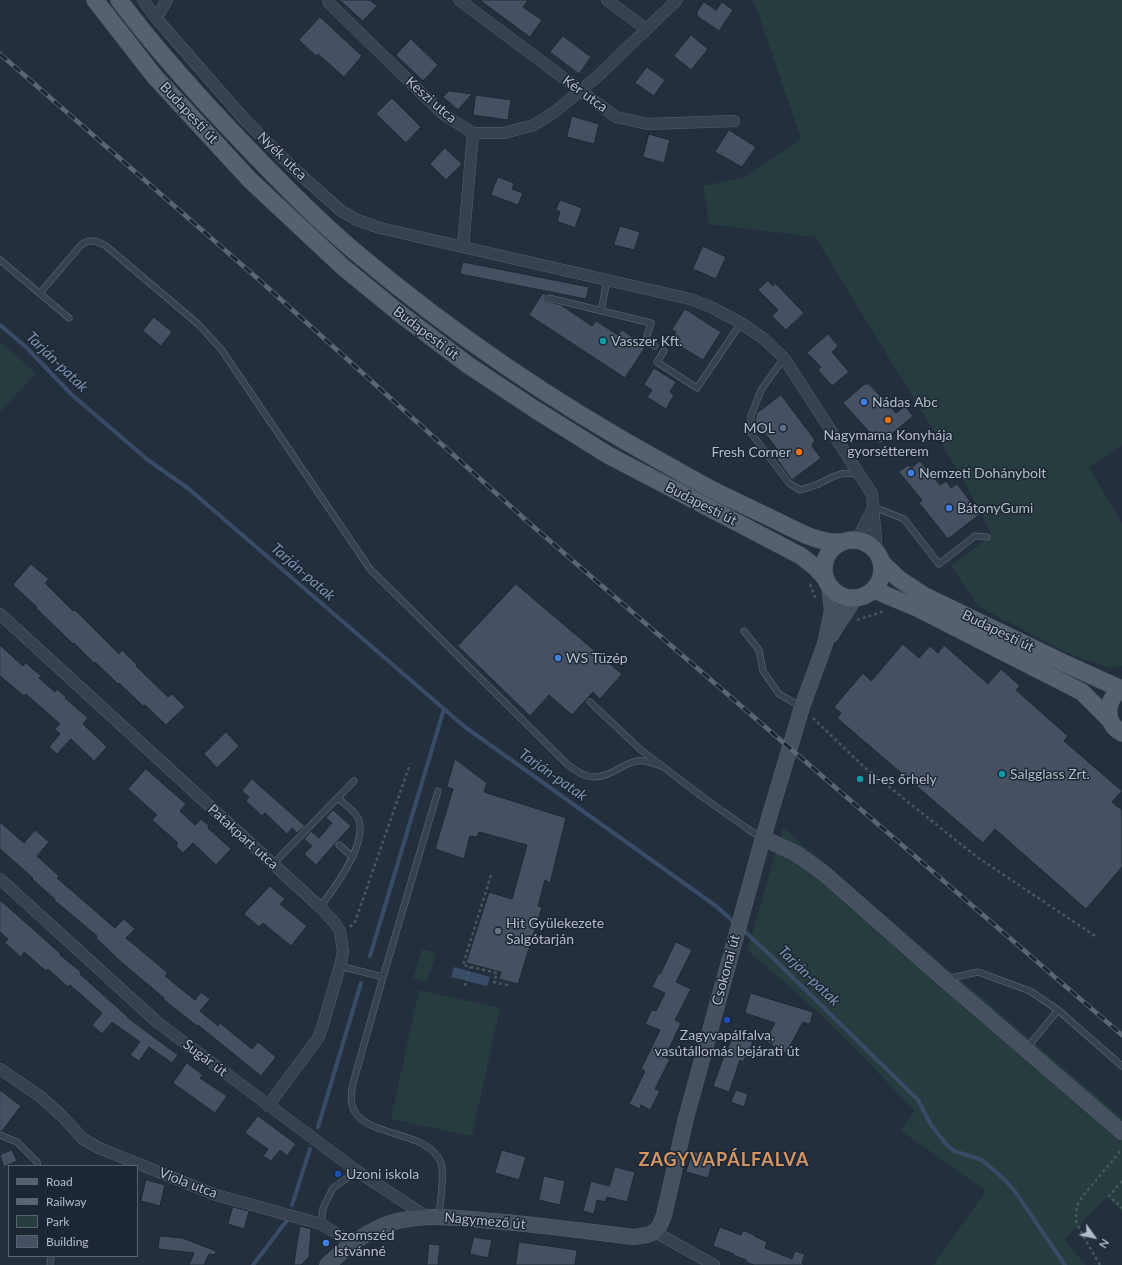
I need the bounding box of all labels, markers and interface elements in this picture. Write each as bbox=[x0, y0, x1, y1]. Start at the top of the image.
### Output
street label: Kér utca bbox=[559, 72, 611, 116]
street label: Keszi utca bbox=[402, 73, 460, 127]
street label: Budapesti út bbox=[156, 79, 222, 147]
street label: Nyék utca bbox=[254, 128, 310, 184]
street label: Budapesti út bbox=[390, 303, 462, 363]
water label: Tarján-patak bbox=[22, 328, 92, 396]
place label: Vasszer Kft. bbox=[611, 333, 683, 349]
marker: Vasszer Kft. bbox=[598, 336, 608, 346]
place label: Nádas Abc bbox=[872, 394, 938, 410]
marker: Nádas Abc bbox=[859, 397, 869, 407]
marker: Nagymama Konyhája gyorsétterem bbox=[883, 415, 893, 425]
place label: MOL bbox=[744, 420, 775, 436]
marker: MOL bbox=[778, 423, 788, 433]
place label: Nagymama Konyhája gyorsétterem bbox=[823, 427, 953, 460]
place label: Fresh Corner bbox=[711, 444, 791, 460]
marker: Fresh Corner bbox=[794, 447, 804, 457]
place label: Nemzeti Dohánybolt bbox=[919, 465, 1046, 481]
marker: Nemzeti Dohánybolt bbox=[906, 468, 916, 478]
street label: Budapesti út bbox=[663, 479, 739, 529]
place label: BátonyGumi bbox=[957, 500, 1033, 516]
marker: BátonyGumi bbox=[944, 503, 954, 513]
water label: Tarján-patak bbox=[267, 539, 339, 605]
street label: Budapesti út bbox=[959, 606, 1037, 656]
place label: WS Tüzép bbox=[566, 650, 628, 666]
marker: WS Tüzép bbox=[553, 653, 563, 663]
water label: Tarján-patak bbox=[515, 745, 591, 805]
place label: Salgglass Zrt. bbox=[1010, 766, 1090, 782]
marker: Salgglass Zrt. bbox=[997, 769, 1007, 779]
place label: II-es őrhely bbox=[868, 771, 937, 787]
marker: II-es őrhely bbox=[855, 774, 865, 784]
street label: Patakpart utca bbox=[204, 801, 282, 873]
place label: Hit Gyülekezete Salgótarján bbox=[506, 915, 604, 948]
marker: Hit Gyülekezete Salgótarján bbox=[493, 926, 503, 936]
street label: Csokonai út bbox=[708, 933, 744, 1007]
water label: Tarján-patak bbox=[774, 942, 844, 1010]
marker: Zagyvapálfalva, vasútállomás bejárati út bbox=[722, 1015, 732, 1025]
place label: Zagyvapálfalva, vasútállomás bejárati út bbox=[655, 1027, 799, 1060]
street label: Sugár út bbox=[180, 1036, 230, 1080]
district label: ZAGYVAPÁLFALVA bbox=[639, 1149, 809, 1171]
street label: Viola utca bbox=[156, 1164, 220, 1202]
legend bbox=[8, 1165, 138, 1257]
place label: Uzoni iskola bbox=[346, 1166, 419, 1182]
marker: Uzoni iskola bbox=[333, 1169, 343, 1179]
text: Road bbox=[46, 1174, 73, 1189]
text: Railway bbox=[46, 1194, 86, 1209]
street label: Nagymező út bbox=[444, 1209, 526, 1233]
text: Park bbox=[46, 1214, 69, 1229]
north arrow bbox=[1074, 1217, 1114, 1257]
place label: Szomszéd Istvánné bbox=[334, 1227, 394, 1260]
text: Building bbox=[46, 1234, 89, 1249]
text: N bbox=[1097, 1237, 1112, 1251]
marker: Szomszéd Istvánné bbox=[321, 1238, 331, 1248]

